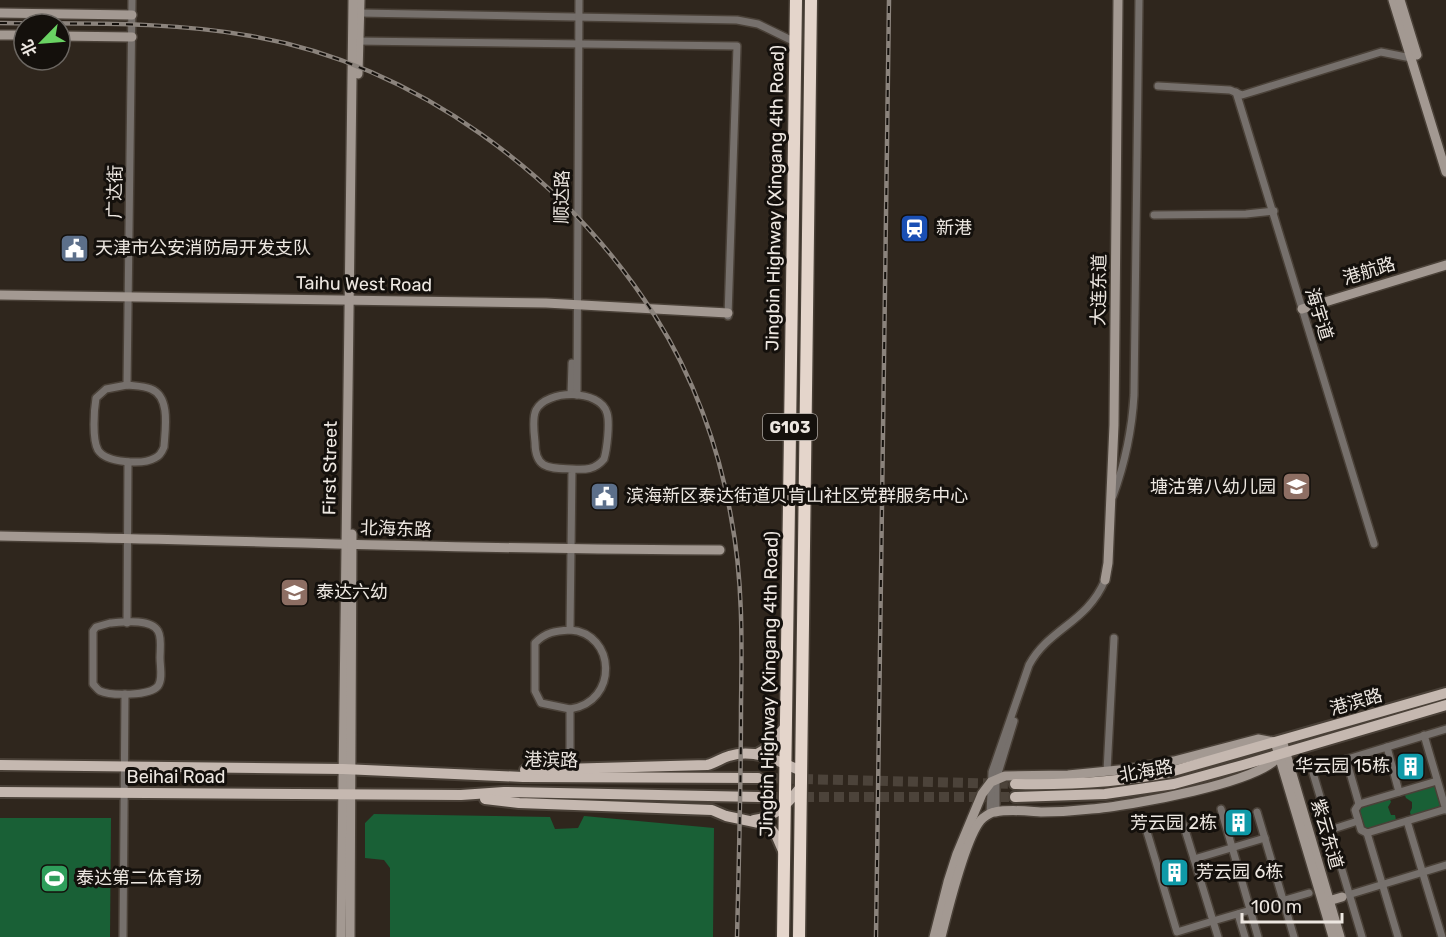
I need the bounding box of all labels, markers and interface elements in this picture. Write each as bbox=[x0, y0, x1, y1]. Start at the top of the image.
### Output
north arrow bbox=[12, 12, 72, 72]
text: 北 bbox=[17, 37, 41, 59]
street label: Jingbin Highway (Xingang 4th Road) bbox=[761, 45, 789, 351]
street label: 广达街 bbox=[104, 165, 126, 219]
street label: 顺达路 bbox=[551, 170, 573, 224]
station icon: 新港 bbox=[899, 212, 931, 244]
place label: 新港 bbox=[936, 217, 972, 239]
public building icon: 天津市公安消防局开发支队 bbox=[58, 232, 90, 264]
place label: 天津市公安消防局开发支队 bbox=[95, 237, 311, 259]
street label: 港航路 bbox=[1340, 253, 1398, 289]
street label: 大连东道 bbox=[1087, 254, 1111, 326]
street label: Taihu West Road bbox=[296, 272, 432, 296]
street label: 海宇道 bbox=[1301, 285, 1337, 343]
road number: G103 bbox=[763, 414, 817, 440]
street label: First Street bbox=[318, 421, 342, 515]
school or university icon: 塘沽第八幼儿园 bbox=[1281, 471, 1313, 503]
place label: 塘沽第八幼儿园 bbox=[1150, 476, 1276, 498]
public building icon: 滨海新区泰达街道贝肯山社区党群服务中心 bbox=[589, 480, 621, 512]
place label: 滨海新区泰达街道贝肯山社区党群服务中心 bbox=[626, 485, 968, 507]
street label: 北海东路 bbox=[360, 517, 432, 541]
street label: Jingbin Highway (Xingang 4th Road) bbox=[755, 531, 783, 837]
school or university icon: 泰达六幼 bbox=[279, 576, 311, 608]
place label: 泰达六幼 bbox=[316, 581, 388, 603]
street label: 港滨路 bbox=[1327, 684, 1385, 720]
street label: 港滨路 bbox=[524, 749, 578, 771]
building icon: 华云园 15栋 bbox=[1395, 750, 1427, 782]
street label: 北海路 bbox=[1118, 755, 1174, 787]
place label: 华云园 15栋 bbox=[1295, 755, 1390, 777]
street label: Beihai Road bbox=[127, 766, 225, 788]
street label: 紫云东道 bbox=[1307, 796, 1347, 872]
building icon: 芳云园 2栋 bbox=[1222, 807, 1254, 839]
place label: 芳云园 2栋 bbox=[1130, 812, 1217, 834]
building icon: 芳云园 6栋 bbox=[1159, 856, 1191, 888]
place label: 芳云园 6栋 bbox=[1196, 861, 1283, 883]
sports icon: 泰达第二体育场 bbox=[39, 862, 71, 894]
place label: 泰达第二体育场 bbox=[76, 867, 202, 889]
scale bar bbox=[1242, 886, 1342, 924]
text: 100 m bbox=[1251, 896, 1302, 918]

